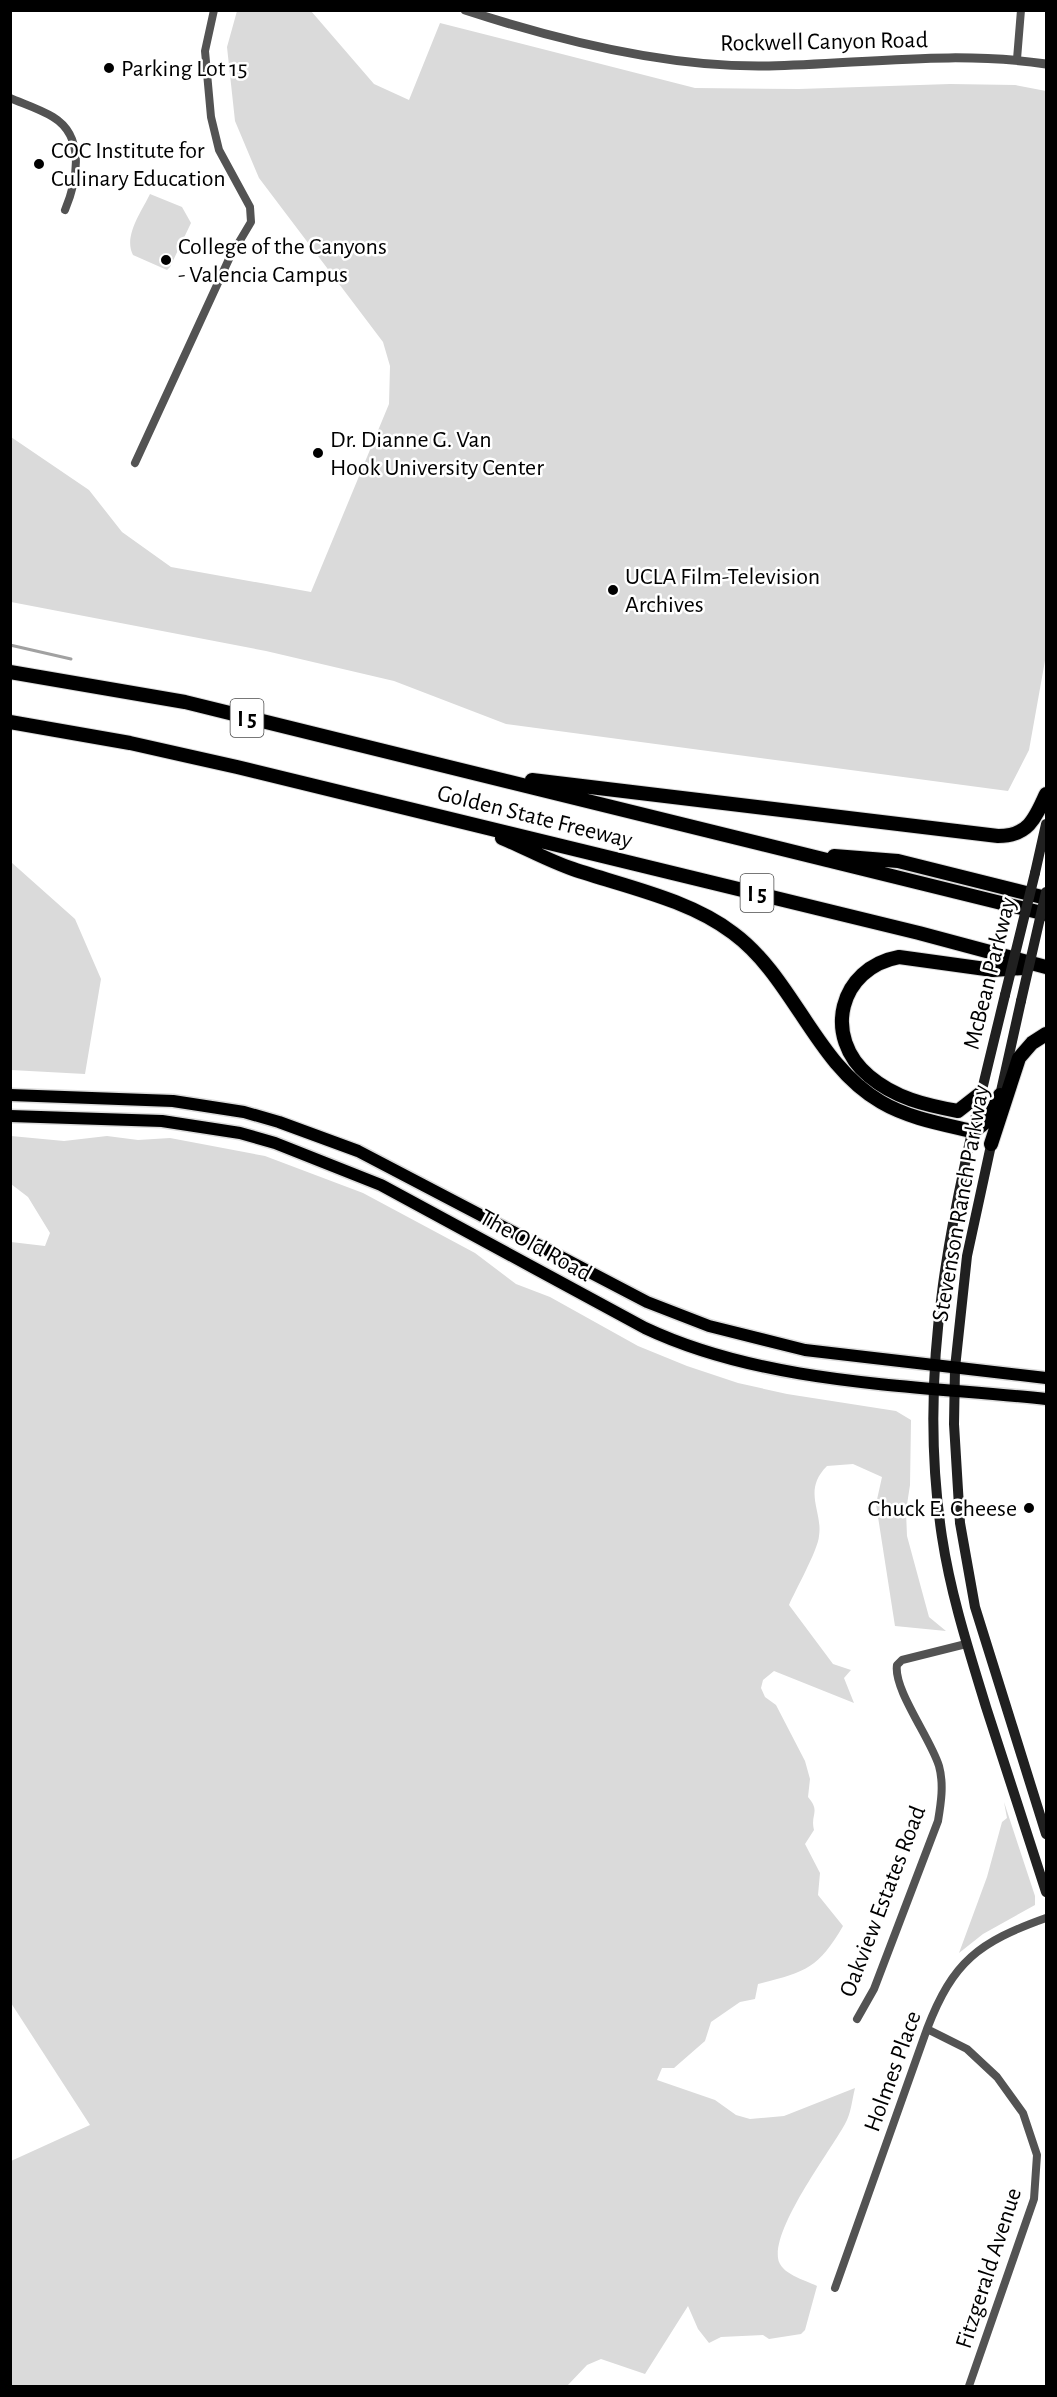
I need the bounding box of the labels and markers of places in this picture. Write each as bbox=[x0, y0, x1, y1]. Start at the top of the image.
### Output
place label: Parking Lot 15 bbox=[121, 57, 248, 81]
marker: Parking Lot 15 bbox=[102, 61, 116, 75]
place label: COC Institute for Culinary Education bbox=[51, 139, 226, 191]
marker: COC Institute for Culinary Education bbox=[32, 157, 46, 171]
place label: College of the Canyons - Valencia Campus bbox=[178, 235, 387, 287]
marker: College of the Canyons - Valencia Campus bbox=[159, 253, 173, 267]
place label: Dr. Dianne G. Van Hook University Center bbox=[330, 428, 544, 480]
marker: Dr. Dianne G. Van Hook University Center bbox=[311, 446, 325, 460]
place label: UCLA Film-Television Archives bbox=[625, 565, 820, 617]
marker: UCLA Film-Television Archives bbox=[606, 583, 620, 597]
place label: Chuck E. Cheese bbox=[868, 1497, 1017, 1521]
marker: Chuck E. Cheese bbox=[1022, 1501, 1036, 1515]

